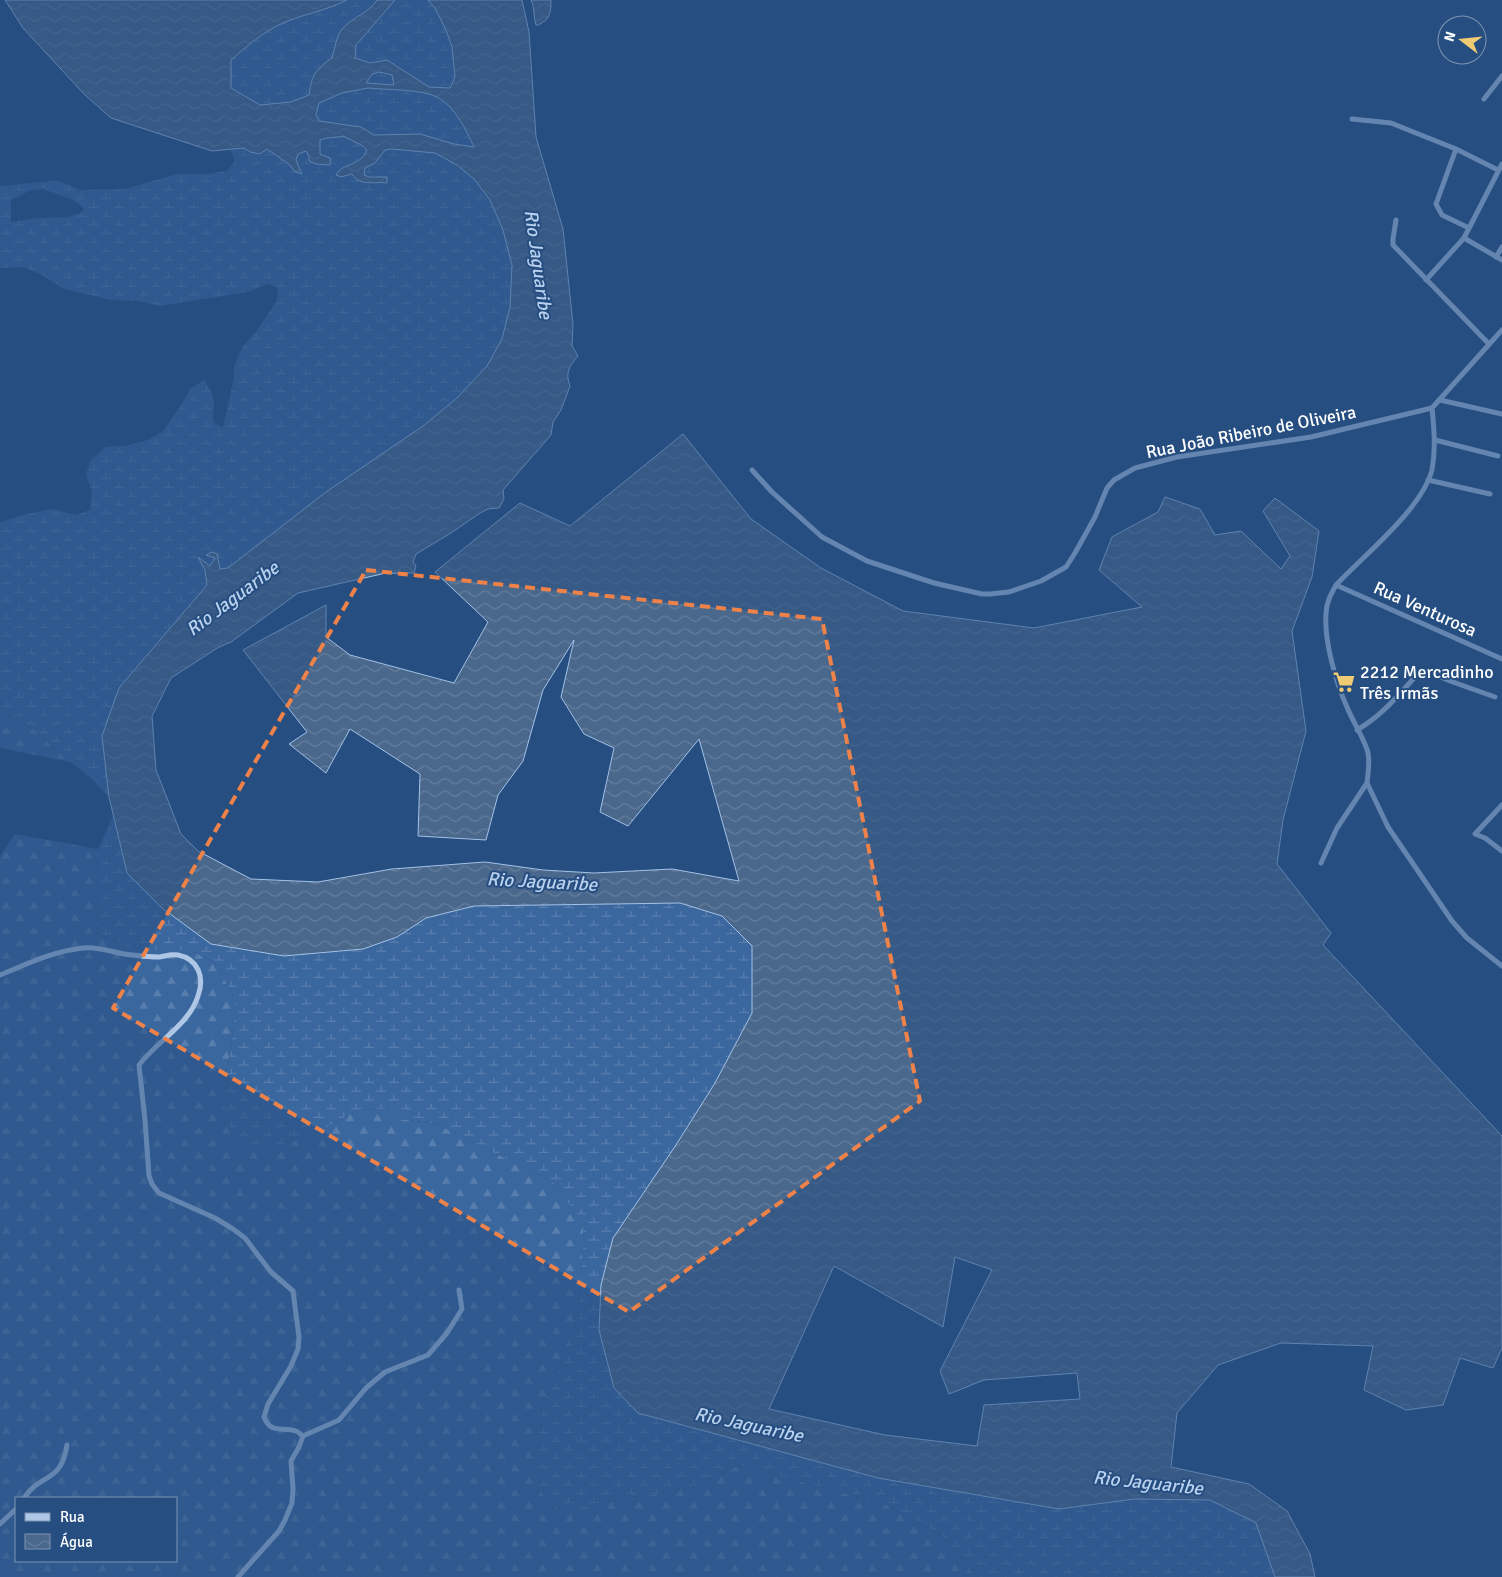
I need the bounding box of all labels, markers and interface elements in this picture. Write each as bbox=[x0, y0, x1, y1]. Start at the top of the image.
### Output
north arrow bbox=[1437, 15, 1487, 65]
text: N bbox=[1440, 30, 1459, 44]
water label: Rio Jaguaribe bbox=[518, 208, 558, 322]
street label: Rua João Ribeiro de Oliveira bbox=[1144, 401, 1358, 463]
water label: Rio Jaguaribe bbox=[181, 555, 285, 642]
street label: Rua Venturosa bbox=[1370, 576, 1480, 642]
place label: 2212 Mercadinho Três Irmãs bbox=[1360, 661, 1494, 704]
supermarket icon: 2212 Mercadinho Três Irmãs bbox=[1331, 669, 1357, 695]
water label: Rio Jaguaribe bbox=[486, 867, 599, 897]
water label: Rio Jaguaribe bbox=[692, 1402, 807, 1448]
water label: Rio Jaguaribe bbox=[1092, 1465, 1205, 1501]
legend bbox=[15, 1497, 178, 1562]
text: Rua bbox=[60, 1508, 85, 1526]
text: Água bbox=[60, 1532, 93, 1551]

